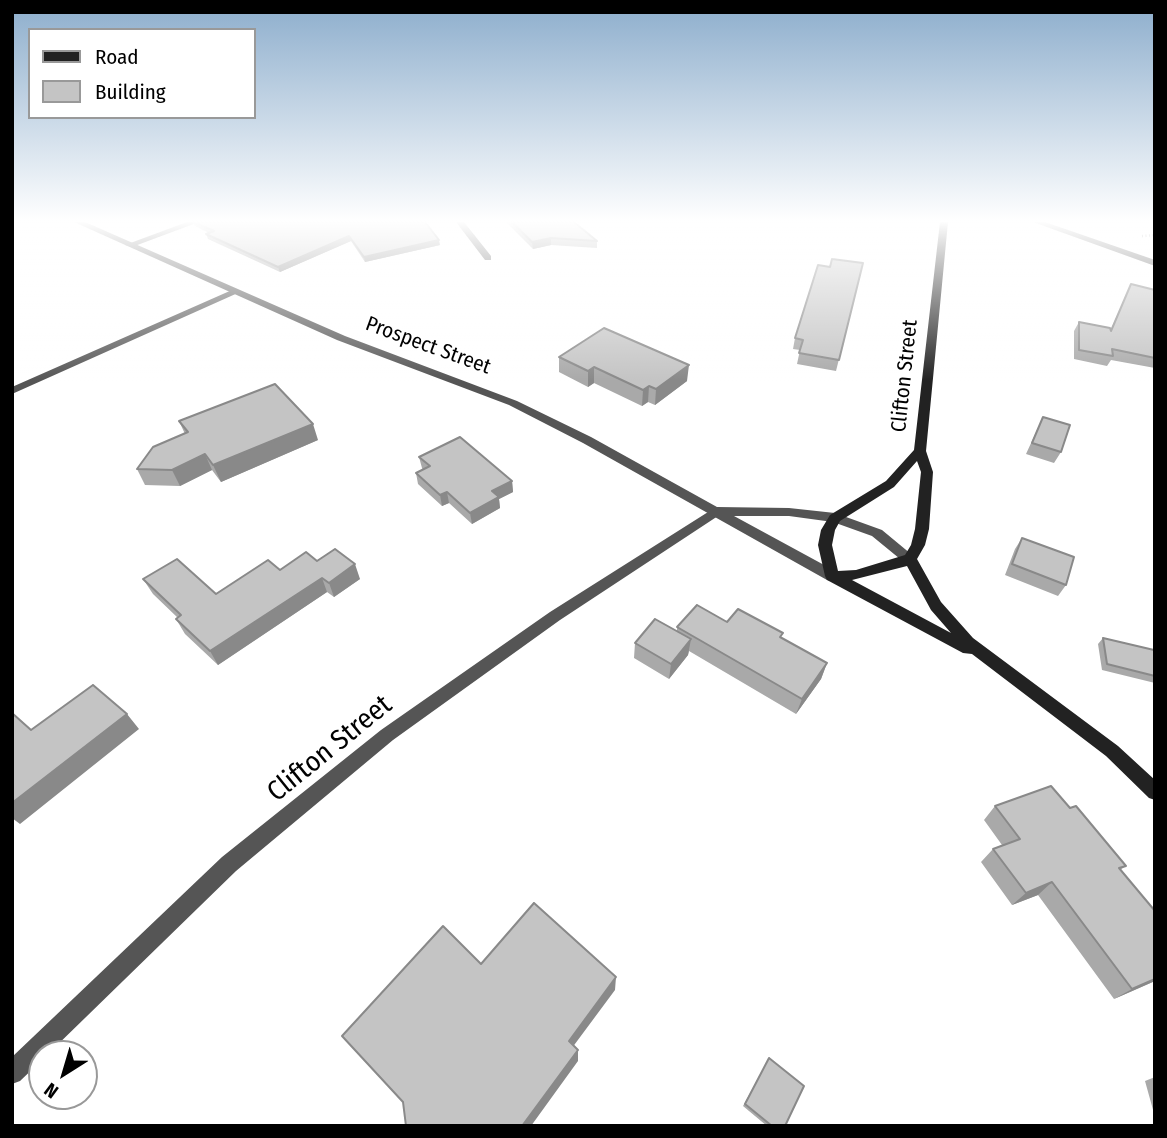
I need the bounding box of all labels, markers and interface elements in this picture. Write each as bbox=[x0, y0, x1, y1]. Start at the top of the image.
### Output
legend bbox=[28, 28, 256, 119]
text: Road bbox=[95, 44, 139, 70]
text: Building bbox=[95, 79, 166, 105]
street label: Prospect Street bbox=[362, 312, 494, 380]
street label: Clifton Street bbox=[887, 319, 923, 433]
street label: Clifton Street bbox=[261, 689, 399, 809]
north arrow bbox=[28, 1040, 98, 1110]
text: N bbox=[40, 1078, 63, 1103]

